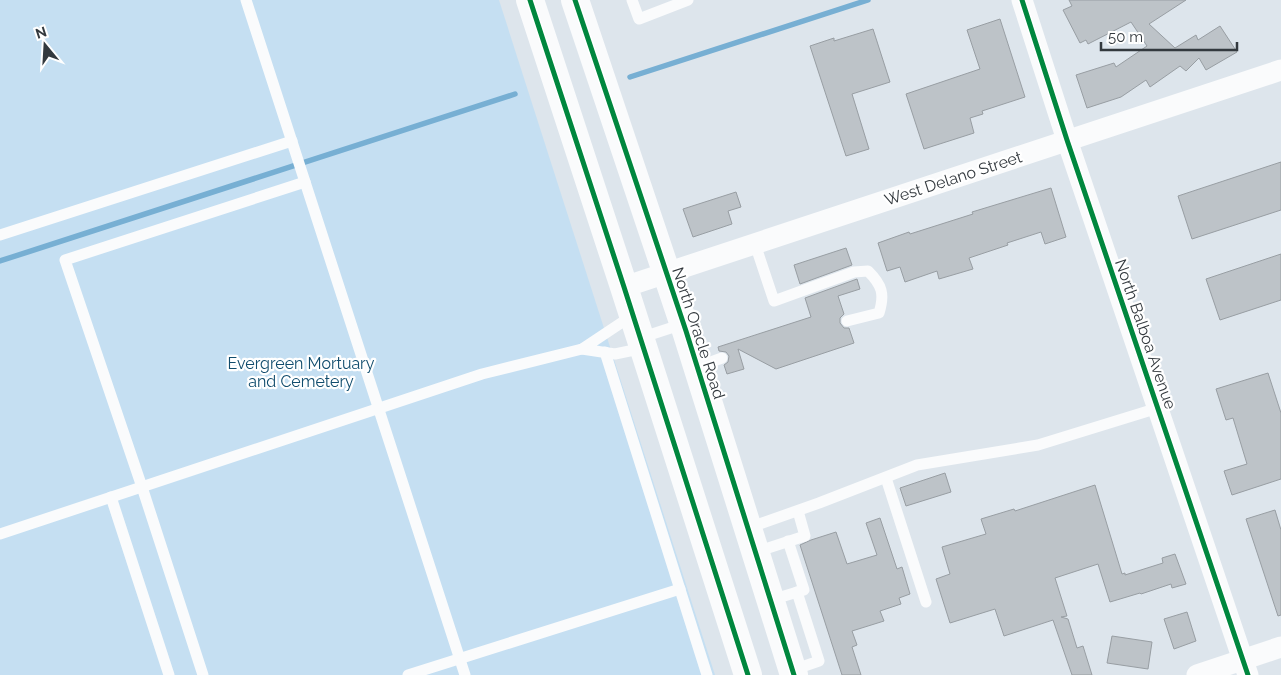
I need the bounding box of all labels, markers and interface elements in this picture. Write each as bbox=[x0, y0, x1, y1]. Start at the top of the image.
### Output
north arrow bbox=[20, 20, 70, 70]
scale bar bbox=[1101, 20, 1237, 52]
text: N bbox=[33, 23, 49, 42]
text: 50 m bbox=[1108, 28, 1143, 46]
street label: West Delano Street bbox=[882, 147, 1025, 210]
street label: North Balboa Avenue bbox=[1111, 257, 1180, 412]
street label: North Oracle Road bbox=[668, 265, 729, 401]
park label: Evergreen Mortuary and Cemetery bbox=[228, 354, 375, 391]

